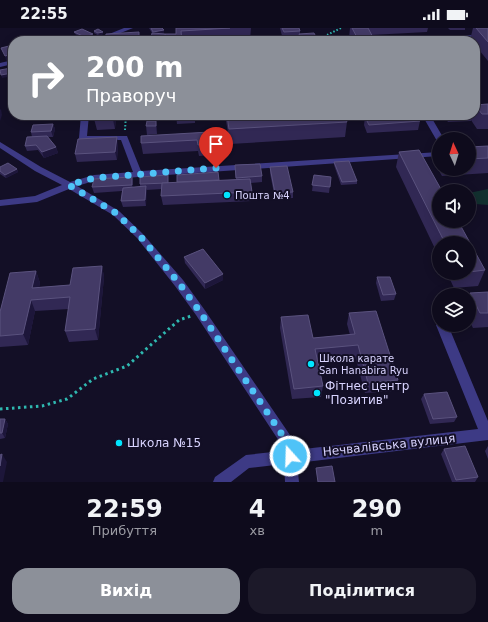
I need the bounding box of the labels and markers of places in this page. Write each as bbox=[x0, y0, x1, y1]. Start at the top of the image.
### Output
pin bbox=[199, 127, 233, 168]
marker: Пошта №4 bbox=[222, 190, 232, 200]
place label: Пошта №4 bbox=[235, 190, 290, 201]
place label: Школа карате San Hanabira Ryu bbox=[319, 353, 408, 376]
marker: Школа карате San Hanabira Ryu bbox=[306, 359, 316, 369]
place label: Фітнес центр "Позитив" bbox=[325, 379, 409, 407]
marker: Фітнес центр "Позитив" bbox=[312, 388, 322, 398]
place label: Школа №15 bbox=[127, 436, 201, 450]
marker: Школа №15 bbox=[114, 438, 124, 448]

